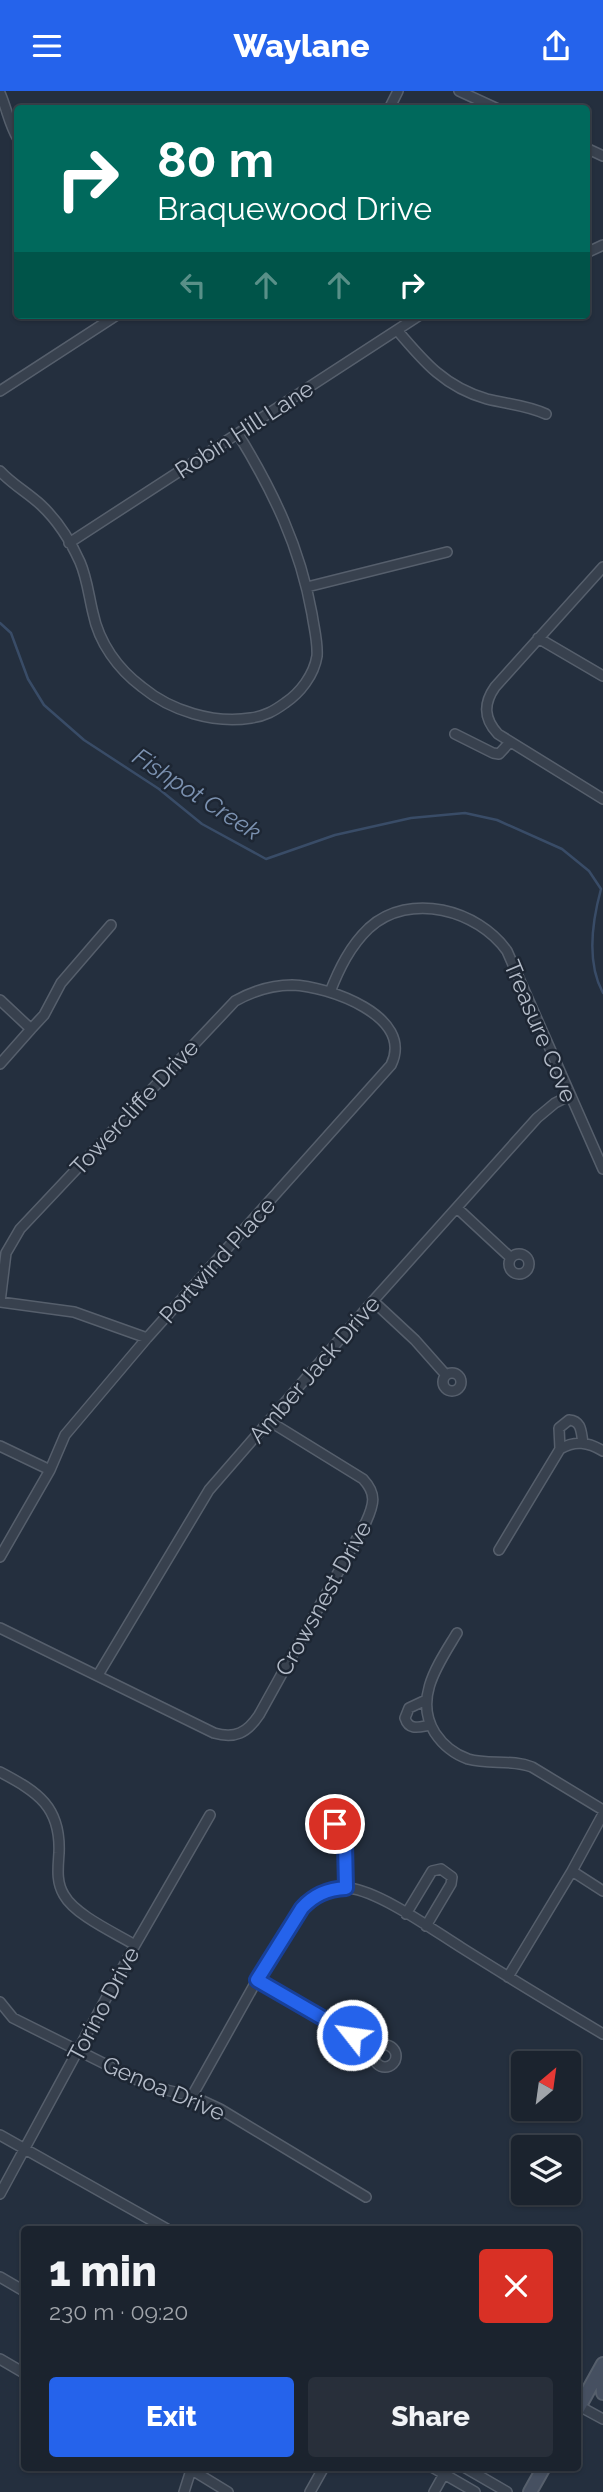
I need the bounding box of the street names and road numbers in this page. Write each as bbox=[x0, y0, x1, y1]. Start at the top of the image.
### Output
street label: Robin Hill Lane bbox=[170, 374, 318, 484]
street label: Treasure Cove bbox=[499, 956, 583, 1106]
street label: Towercliffe Drive bbox=[64, 1034, 204, 1180]
street label: Portwind Place bbox=[153, 1192, 281, 1328]
street label: Amber Jack Drive bbox=[243, 1290, 385, 1448]
street label: Crowsnest Drive bbox=[269, 1516, 377, 1680]
street label: Torino Drive bbox=[61, 1942, 145, 2066]
street label: Genoa Drive bbox=[99, 2050, 229, 2126]

